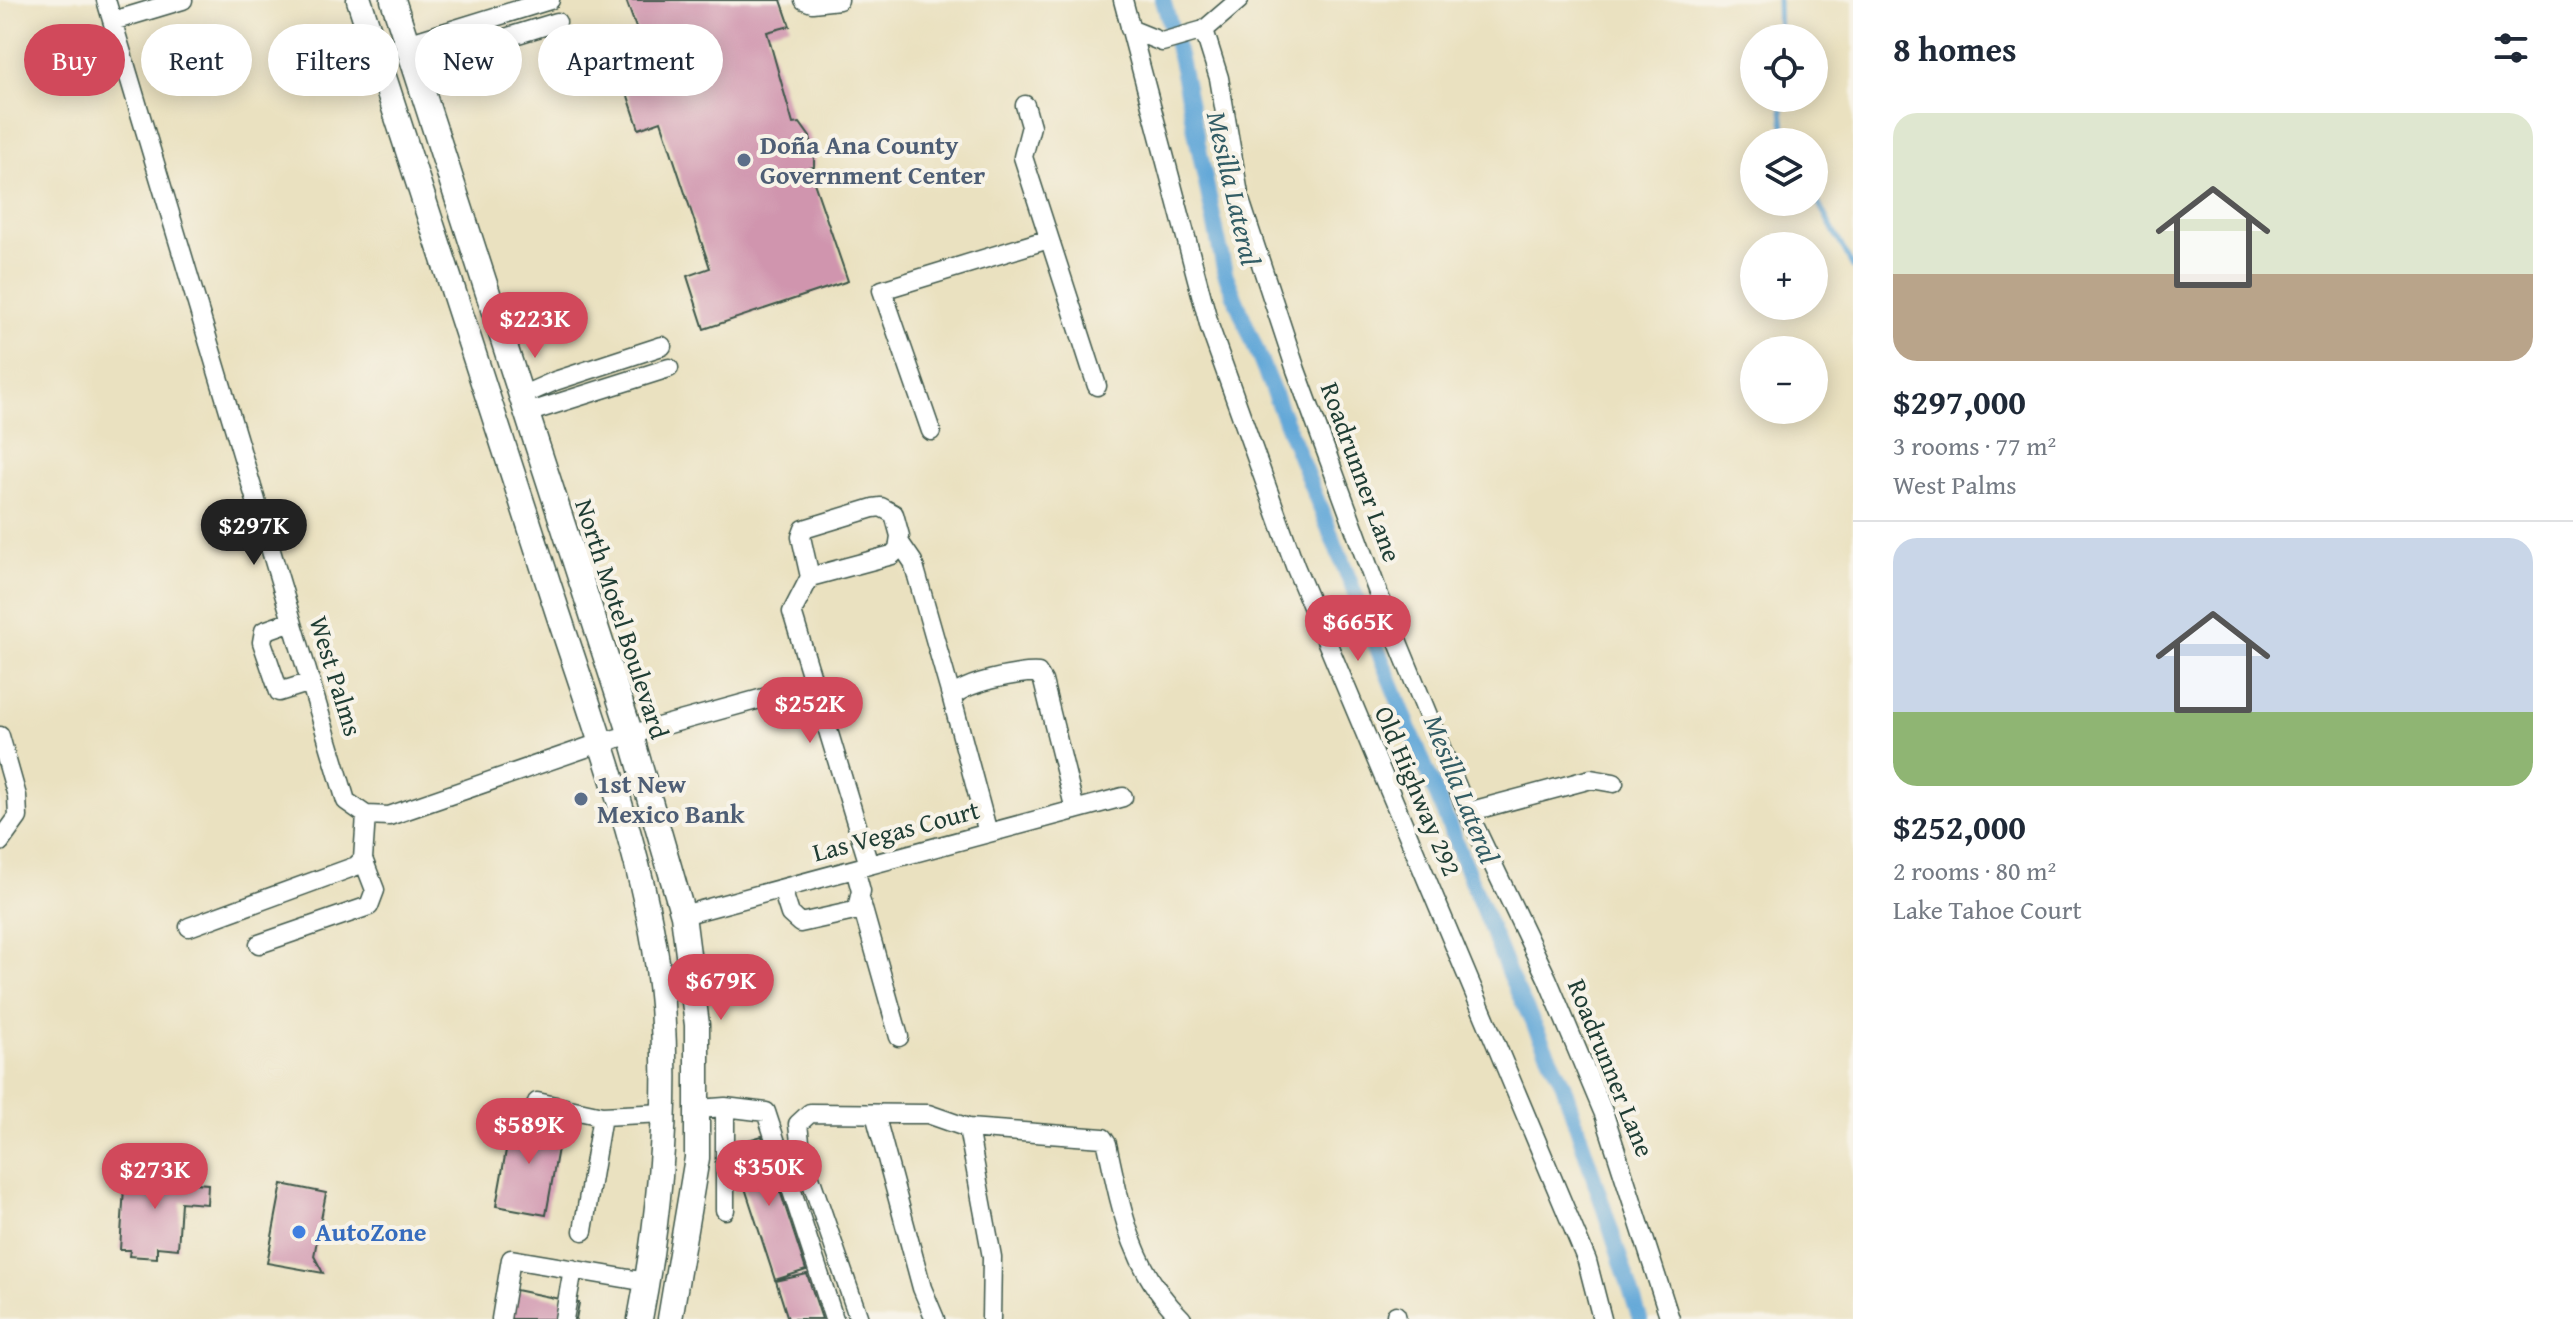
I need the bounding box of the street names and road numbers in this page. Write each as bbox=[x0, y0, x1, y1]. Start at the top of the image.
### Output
street label: Roadrunner Lane bbox=[1311, 376, 1412, 567]
street label: North Motel Boulevard bbox=[565, 494, 680, 744]
street label: West Palms bbox=[300, 611, 373, 741]
street label: Old Highway 292 bbox=[1365, 700, 1472, 882]
street label: Las Vegas Court bbox=[808, 790, 984, 872]
street label: Roadrunner Lane bbox=[1558, 973, 1665, 1163]

